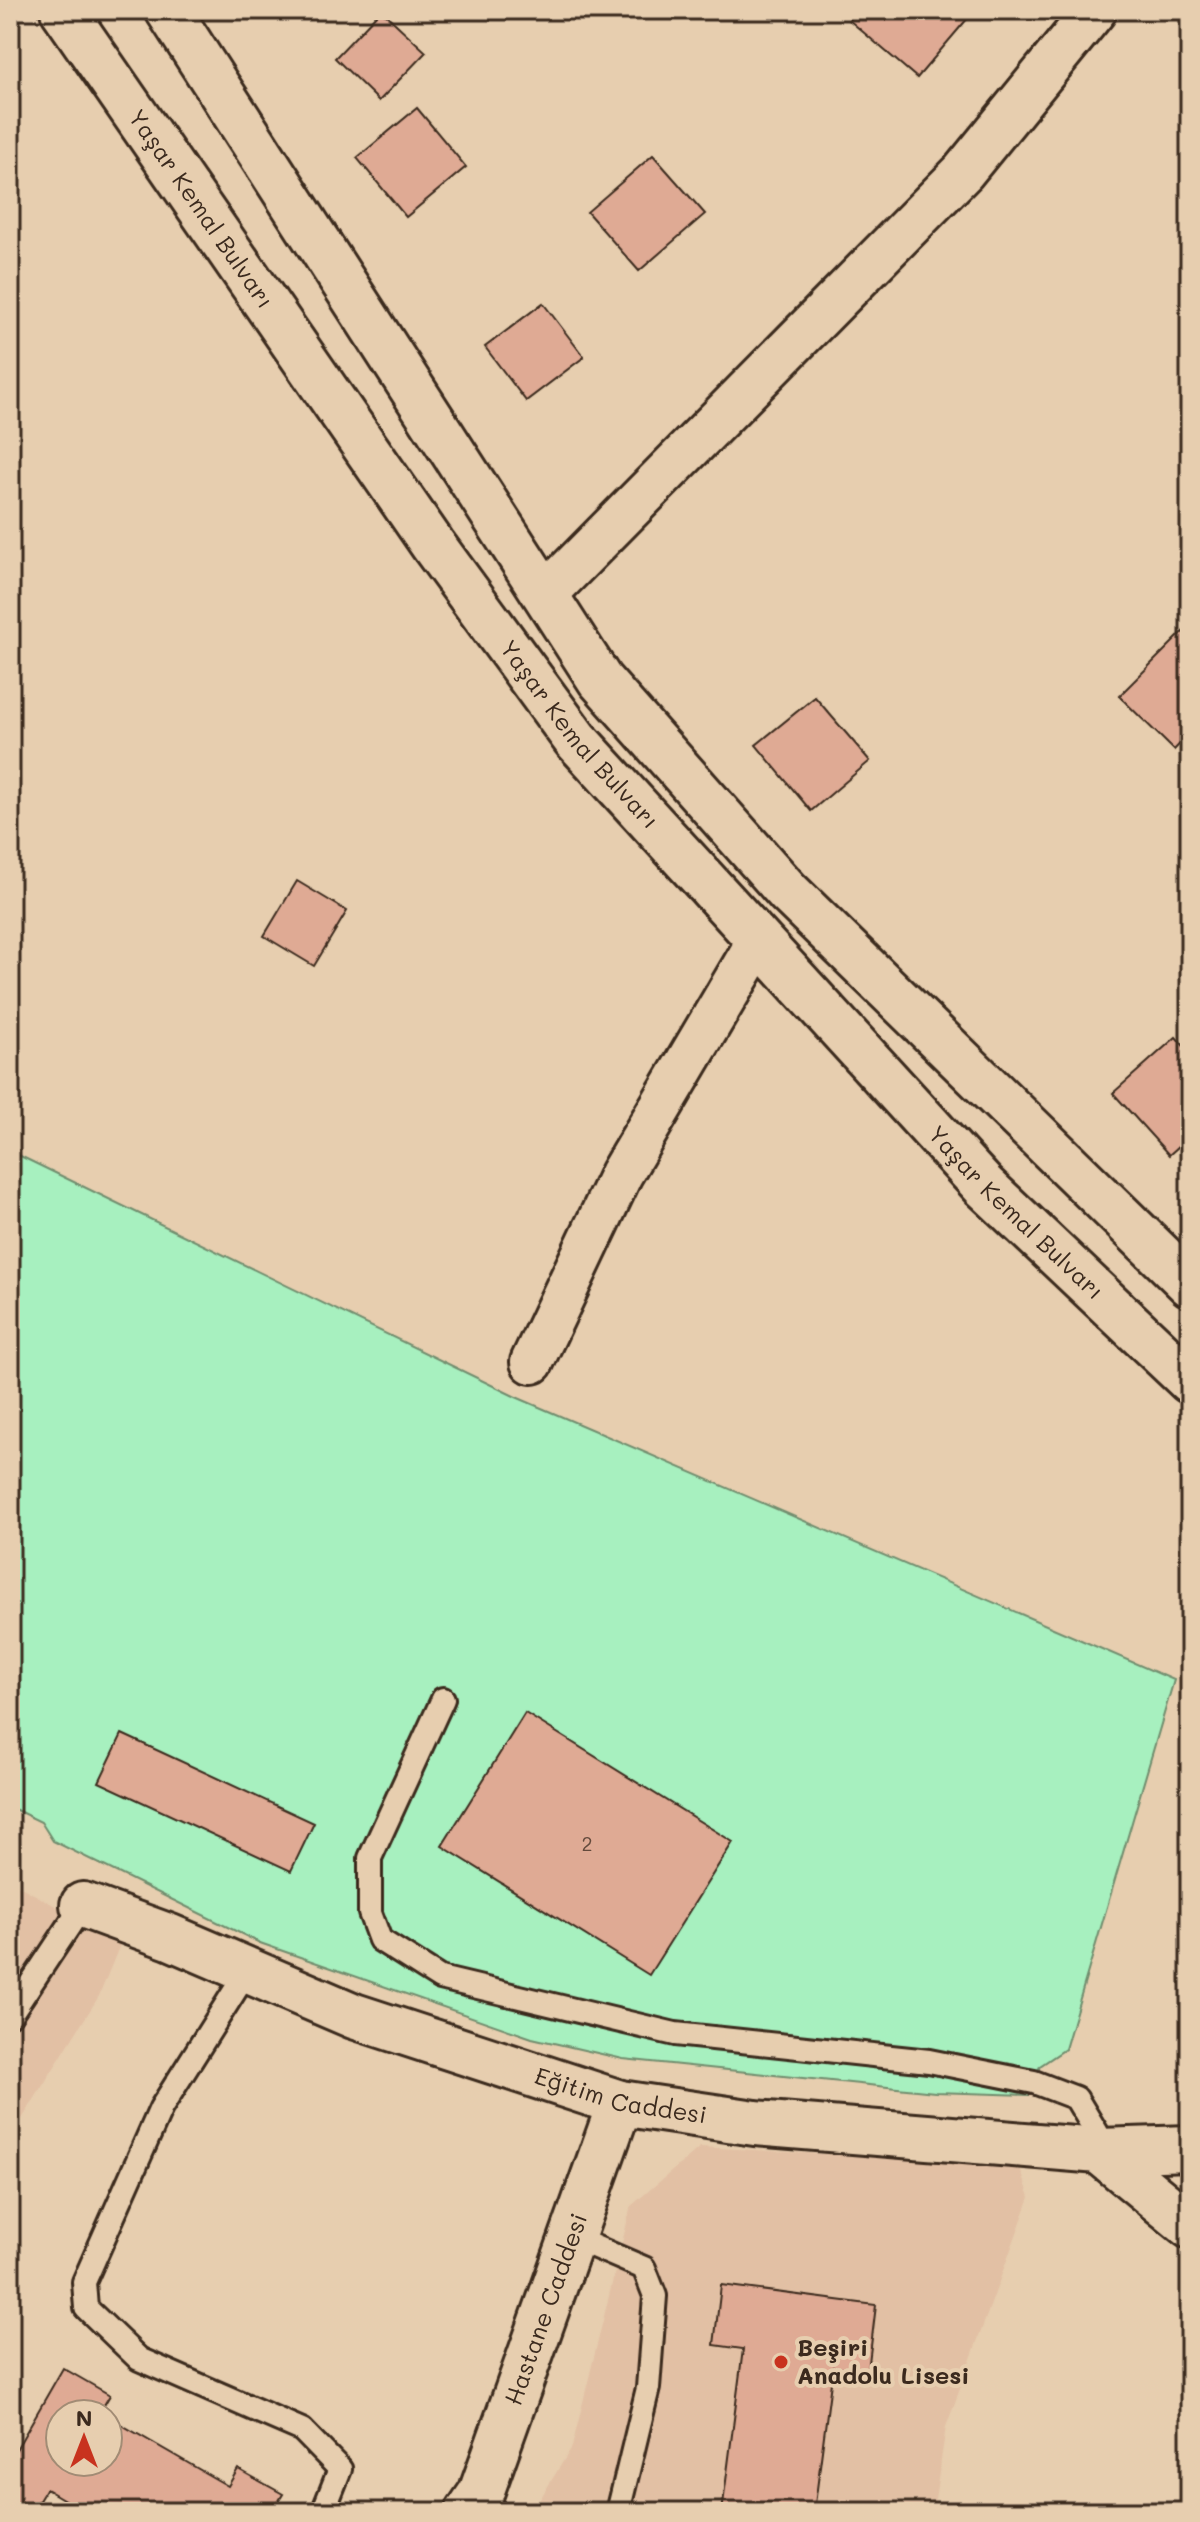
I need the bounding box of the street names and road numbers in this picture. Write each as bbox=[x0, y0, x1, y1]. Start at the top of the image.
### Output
street label: Yaşar Kemal Bulvarı bbox=[122, 102, 282, 314]
street label: Yaşar Kemal Bulvarı bbox=[494, 633, 666, 835]
street label: Yaşar Kemal Bulvarı bbox=[922, 1118, 1111, 1306]
street label: Eğitim Caddesi bbox=[531, 2059, 709, 2130]
street label: Hastane Caddesi bbox=[497, 2209, 593, 2409]

